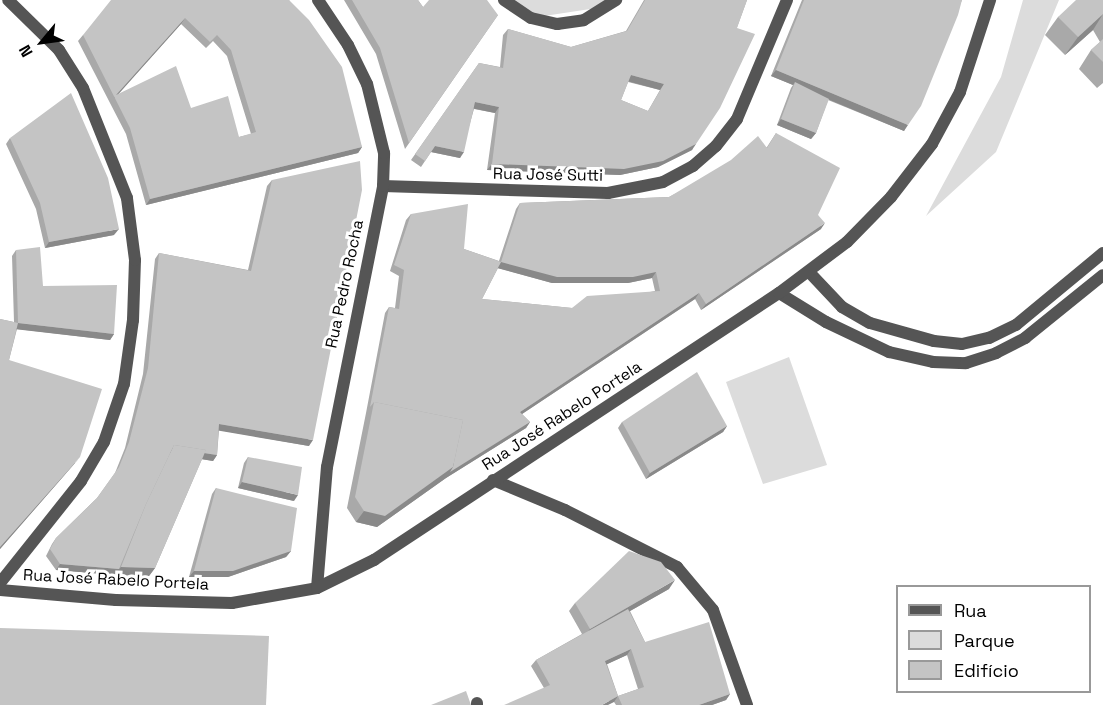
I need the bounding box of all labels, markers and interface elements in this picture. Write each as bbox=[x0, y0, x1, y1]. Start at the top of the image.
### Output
north arrow bbox=[12, 12, 72, 72]
text: N bbox=[14, 41, 38, 61]
street label: Rua José Sutti bbox=[493, 164, 603, 186]
street label: Rua Pedro Rocha bbox=[322, 218, 368, 350]
street label: Rua José Rabelo Portela bbox=[479, 357, 645, 475]
street label: Rua José Rabelo Portela bbox=[23, 566, 209, 594]
legend bbox=[896, 585, 1091, 693]
text: Rua bbox=[954, 599, 987, 622]
text: Parque bbox=[954, 629, 1015, 652]
text: Edifício bbox=[954, 659, 1019, 682]

